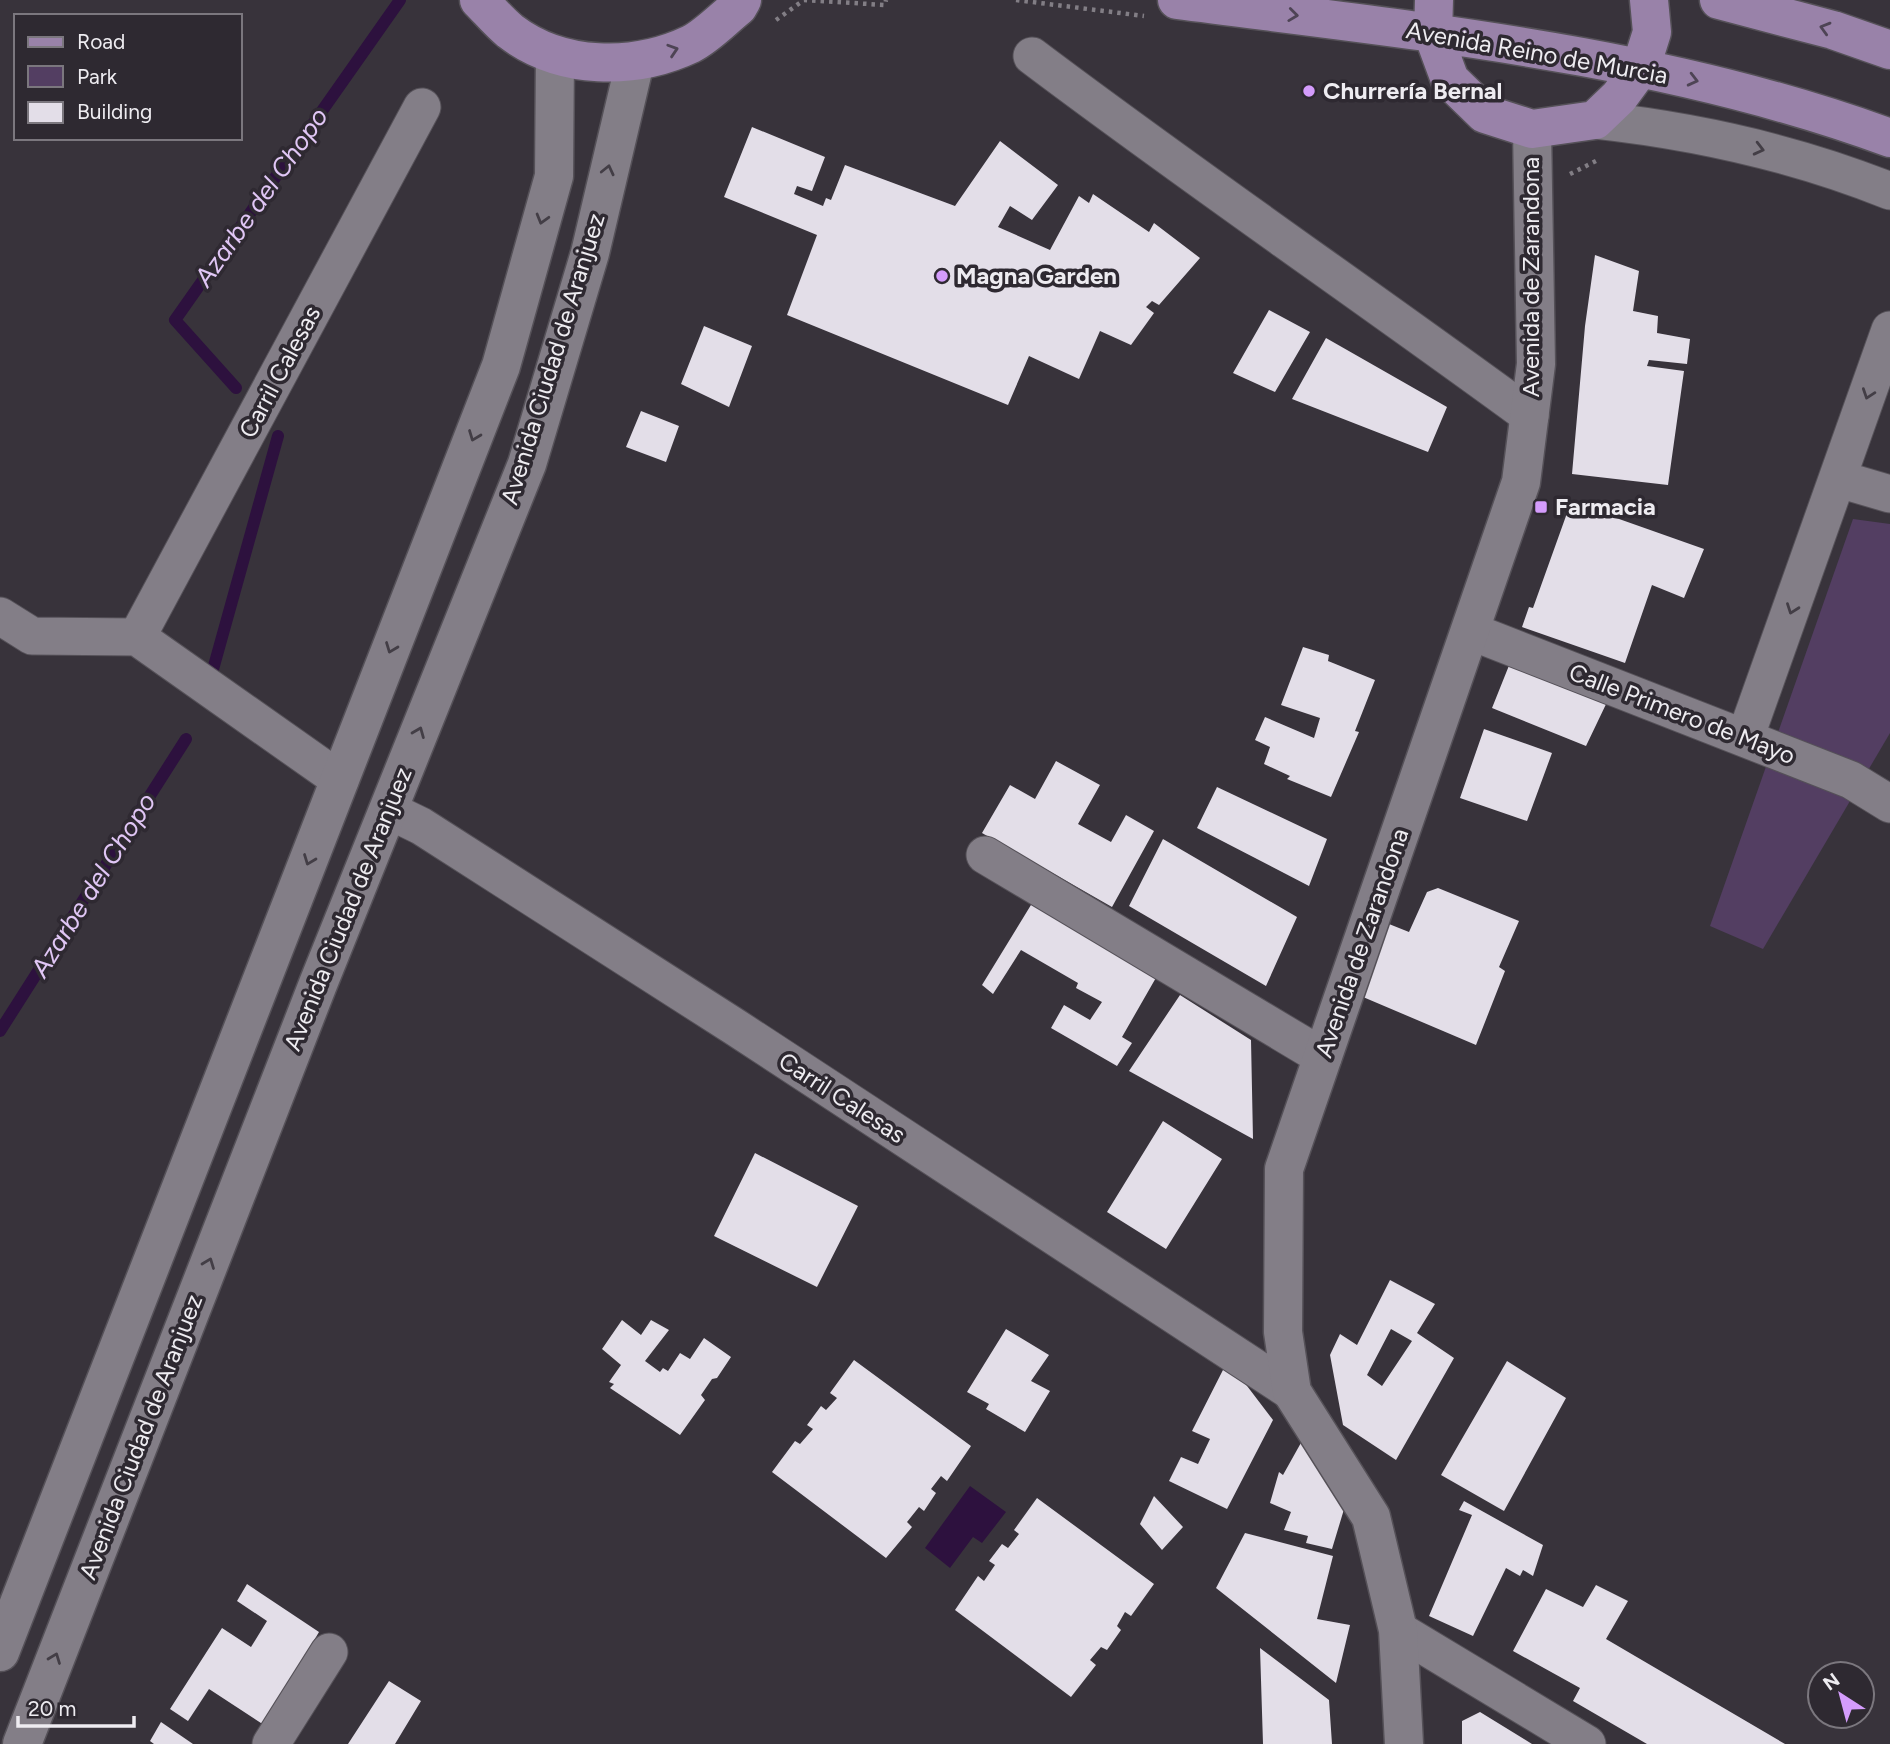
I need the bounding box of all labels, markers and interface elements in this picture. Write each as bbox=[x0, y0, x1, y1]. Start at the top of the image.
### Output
one-way arrow bbox=[1288, 8, 1299, 23]
legend bbox=[14, 14, 242, 140]
street label: Avenida Reino de Murcia bbox=[1404, 15, 1670, 90]
one-way arrow bbox=[1820, 22, 1832, 37]
text: Road bbox=[77, 29, 125, 54]
one-way arrow bbox=[666, 43, 678, 58]
text: Park bbox=[77, 64, 118, 89]
one-way arrow bbox=[1687, 72, 1699, 86]
place label: Churrería Bernal bbox=[1323, 76, 1503, 105]
marker: Churrería Bernal bbox=[1301, 83, 1317, 99]
text: Building bbox=[77, 99, 152, 124]
water label: Azarbe del Chopo bbox=[187, 101, 335, 293]
one-way arrow bbox=[1753, 141, 1765, 155]
street label: Avenida de Zarandona bbox=[1516, 157, 1545, 397]
one-way arrow bbox=[600, 164, 614, 176]
street label: Avenida Ciudad de Aranjuez bbox=[494, 210, 611, 508]
one-way arrow bbox=[536, 213, 551, 225]
place label: Magna Garden bbox=[956, 261, 1117, 290]
marker: Magna Garden bbox=[934, 268, 950, 284]
street label: Carril Calesas bbox=[233, 301, 326, 443]
one-way arrow bbox=[1862, 388, 1876, 400]
one-way arrow bbox=[468, 429, 482, 441]
place label: Farmacia bbox=[1555, 492, 1656, 521]
marker: Farmacia bbox=[1533, 499, 1549, 515]
one-way arrow bbox=[1786, 602, 1800, 614]
one-way arrow bbox=[386, 641, 400, 653]
street label: Calle Primero de Mayo bbox=[1565, 657, 1799, 770]
one-way arrow bbox=[410, 727, 424, 739]
street label: Avenida Ciudad de Aranjuez bbox=[277, 763, 418, 1055]
water label: Azarbe del Chopo bbox=[23, 787, 163, 984]
street label: Avenida de Zarandona bbox=[1309, 824, 1414, 1061]
one-way arrow bbox=[303, 853, 317, 865]
street label: Carril Calesas bbox=[774, 1046, 911, 1149]
one-way arrow bbox=[201, 1257, 215, 1270]
street label: Avenida Ciudad de Aranjuez bbox=[73, 1290, 208, 1583]
one-way arrow bbox=[47, 1652, 61, 1664]
north arrow bbox=[1806, 1660, 1876, 1730]
text: N bbox=[1819, 1668, 1844, 1695]
scale bar bbox=[18, 1684, 133, 1728]
text: 20 m bbox=[28, 1696, 76, 1721]

